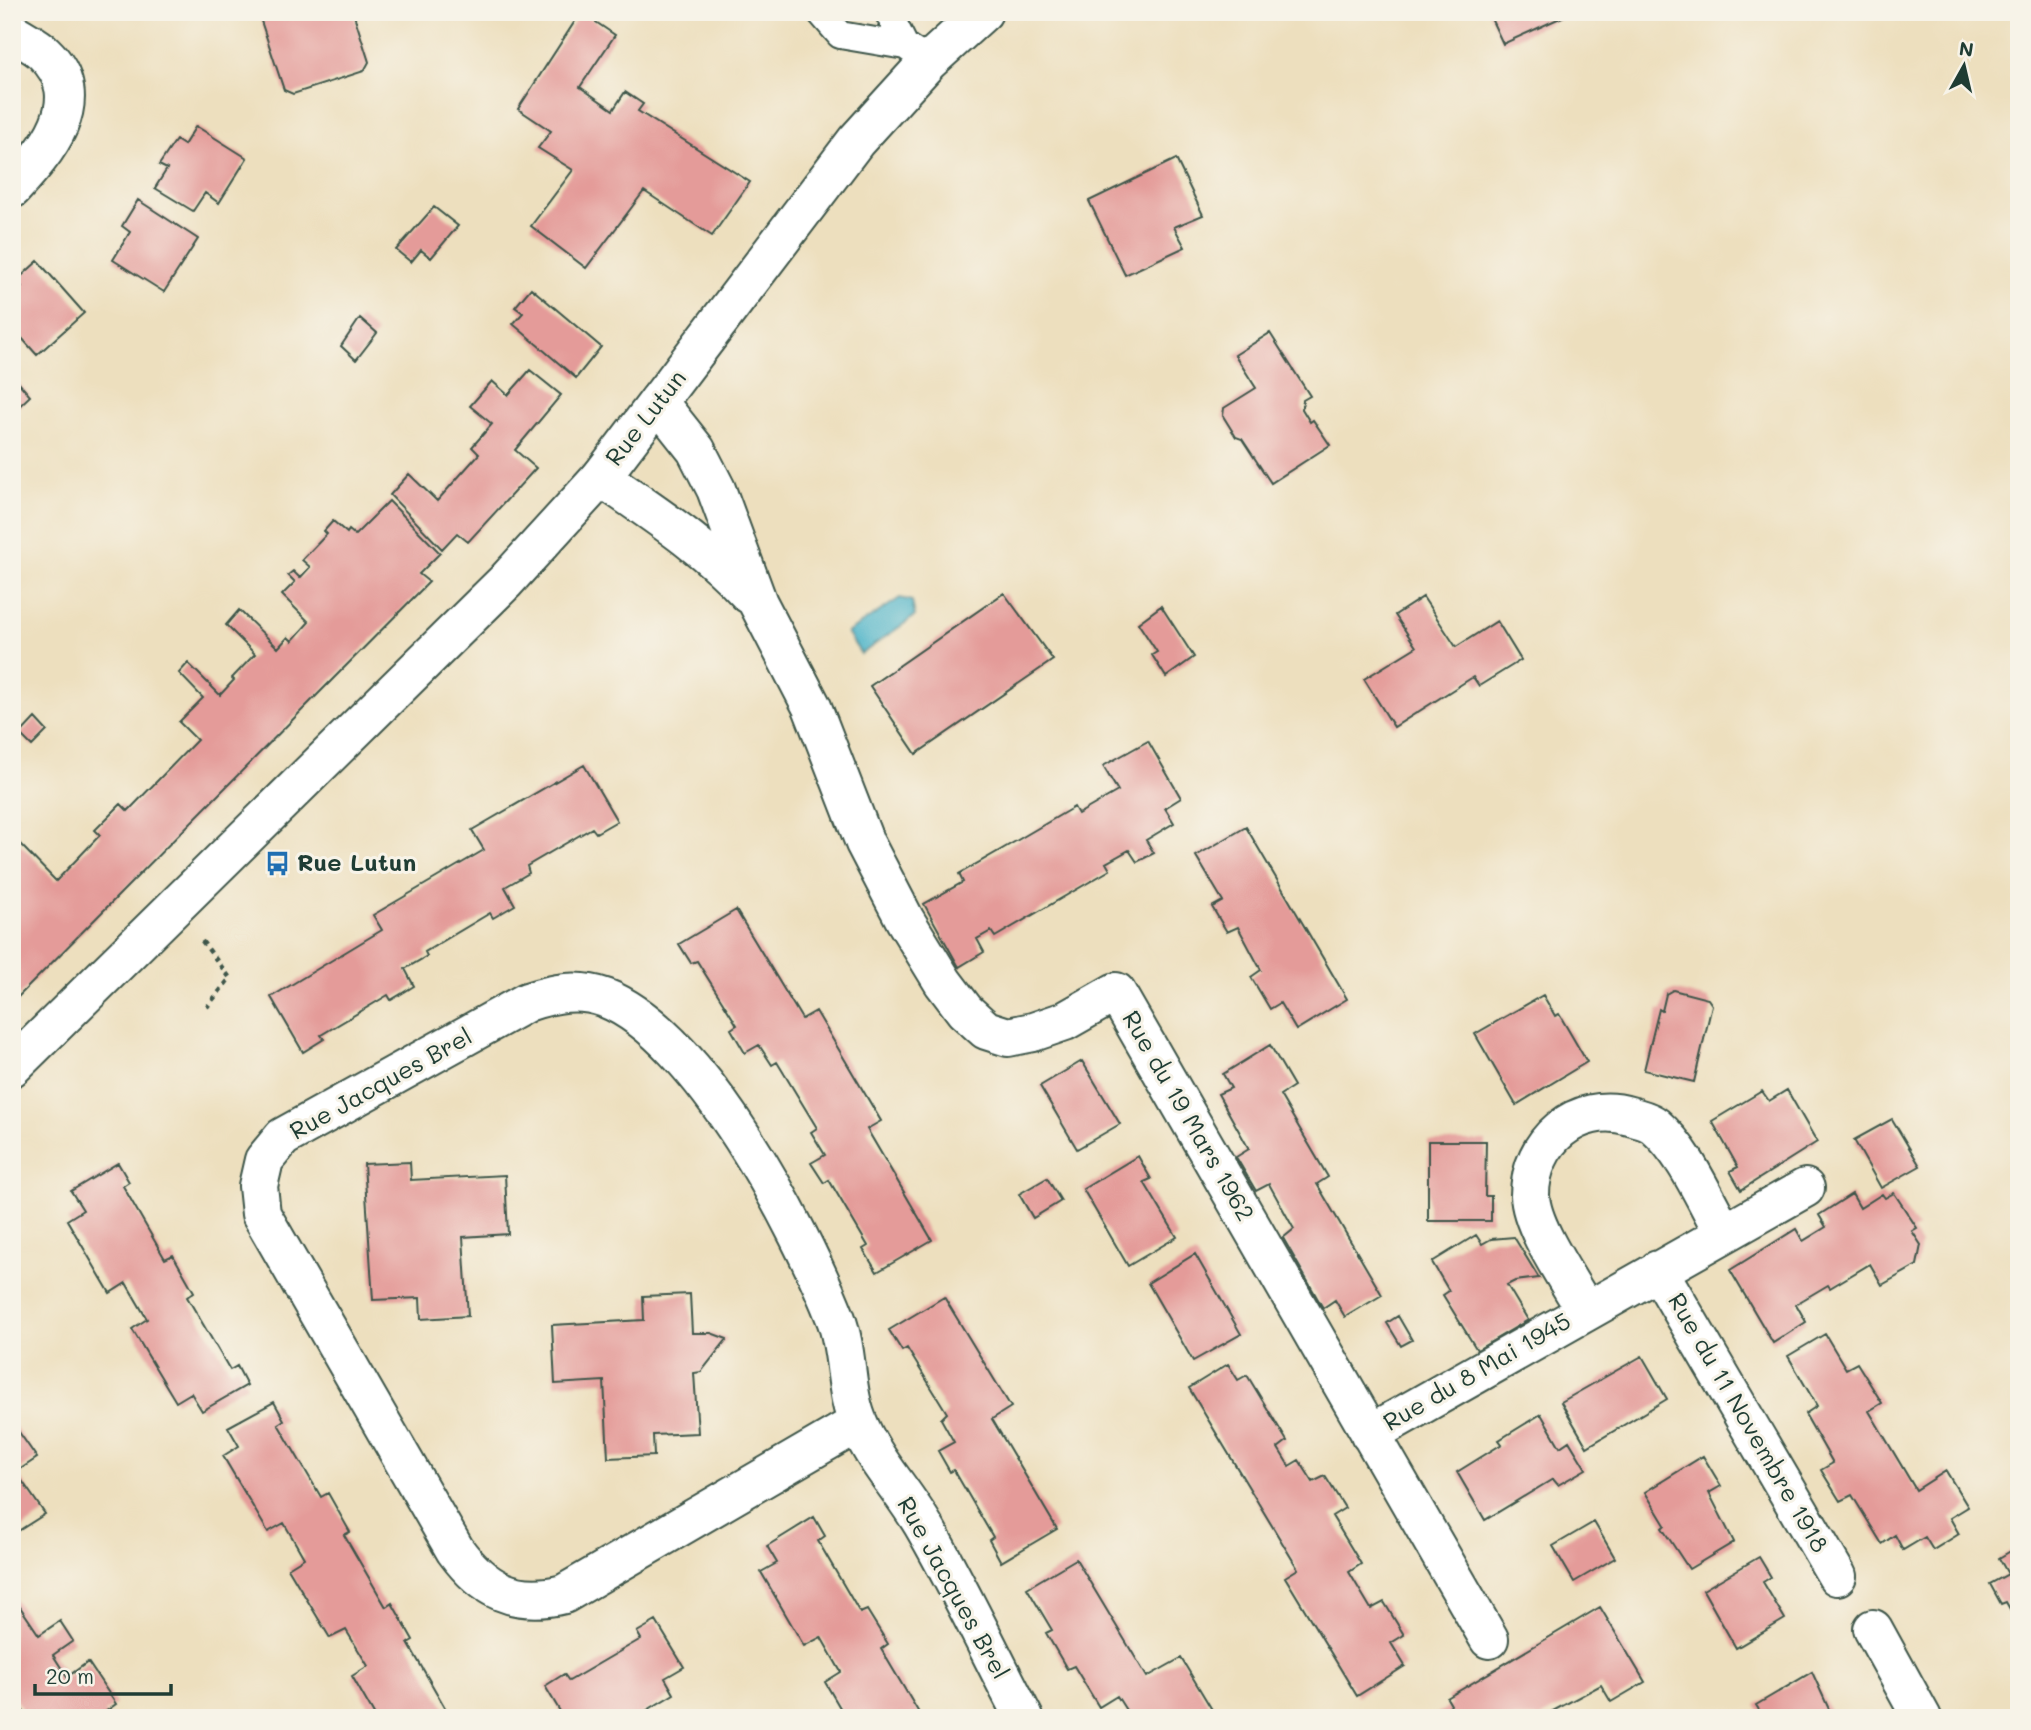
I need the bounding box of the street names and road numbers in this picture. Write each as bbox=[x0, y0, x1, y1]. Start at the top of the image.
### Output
street label: Rue Lutun bbox=[598, 363, 692, 471]
street label: Rue du 19 Mars 1962 bbox=[1116, 1004, 1262, 1226]
street label: Rue Jacques Brel bbox=[284, 1020, 477, 1146]
street label: Rue du 11 Novembre 1918 bbox=[1662, 1287, 1836, 1558]
street label: Rue du 8 Mai 1945 bbox=[1377, 1304, 1576, 1437]
street label: Rue Jacques Brel bbox=[891, 1491, 1017, 1684]

